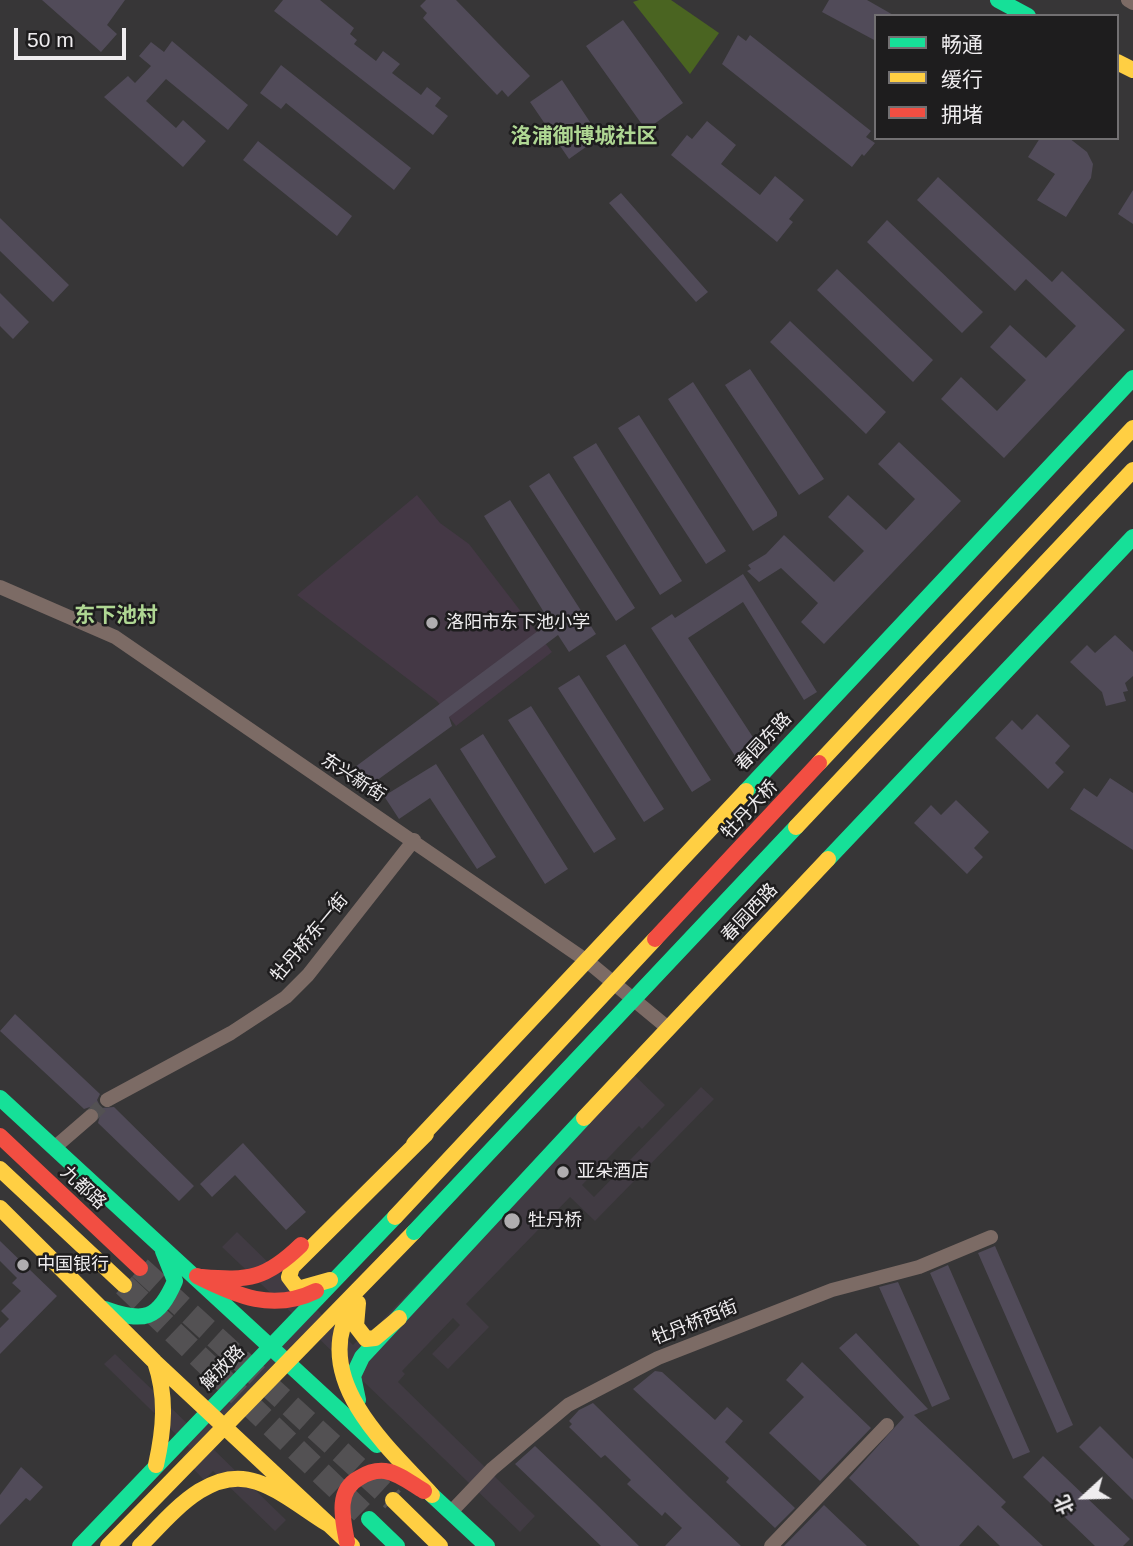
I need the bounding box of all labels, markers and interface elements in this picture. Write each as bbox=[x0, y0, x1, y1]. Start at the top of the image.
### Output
scale bar bbox=[18, 14, 130, 58]
legend bbox=[874, 14, 1119, 140]
text: 50 m bbox=[27, 28, 74, 51]
text: 畅通 bbox=[941, 33, 983, 56]
text: 缓行 bbox=[941, 68, 983, 91]
text: 拥堵 bbox=[941, 103, 983, 126]
district label: 洛浦御博城社区 bbox=[511, 124, 657, 150]
district label: 东下池村 bbox=[74, 603, 158, 629]
place label: 洛阳市东下池小学 bbox=[446, 612, 590, 634]
marker: 洛阳市东下池小学 bbox=[424, 615, 440, 631]
street label: 春园东路 bbox=[732, 708, 796, 776]
street label: 东兴新街 bbox=[317, 749, 389, 807]
street label: 牡丹大桥 bbox=[718, 776, 782, 844]
street label: 春园西路 bbox=[718, 879, 782, 947]
street label: 牡丹桥东一街 bbox=[267, 890, 353, 986]
place label: 亚朵酒店 bbox=[577, 1161, 649, 1183]
street label: 九都路 bbox=[56, 1162, 110, 1214]
marker: 亚朵酒店 bbox=[555, 1164, 571, 1180]
place label: 牡丹桥 bbox=[528, 1210, 582, 1232]
marker: 牡丹桥 bbox=[502, 1211, 522, 1231]
place label: 中国银行 bbox=[37, 1254, 109, 1276]
marker: 中国银行 bbox=[15, 1257, 31, 1273]
street label: 牡丹桥西街 bbox=[649, 1296, 741, 1350]
street label: 解放路 bbox=[196, 1341, 250, 1395]
north arrow bbox=[1049, 1462, 1119, 1532]
text: 北 bbox=[1051, 1492, 1077, 1518]

